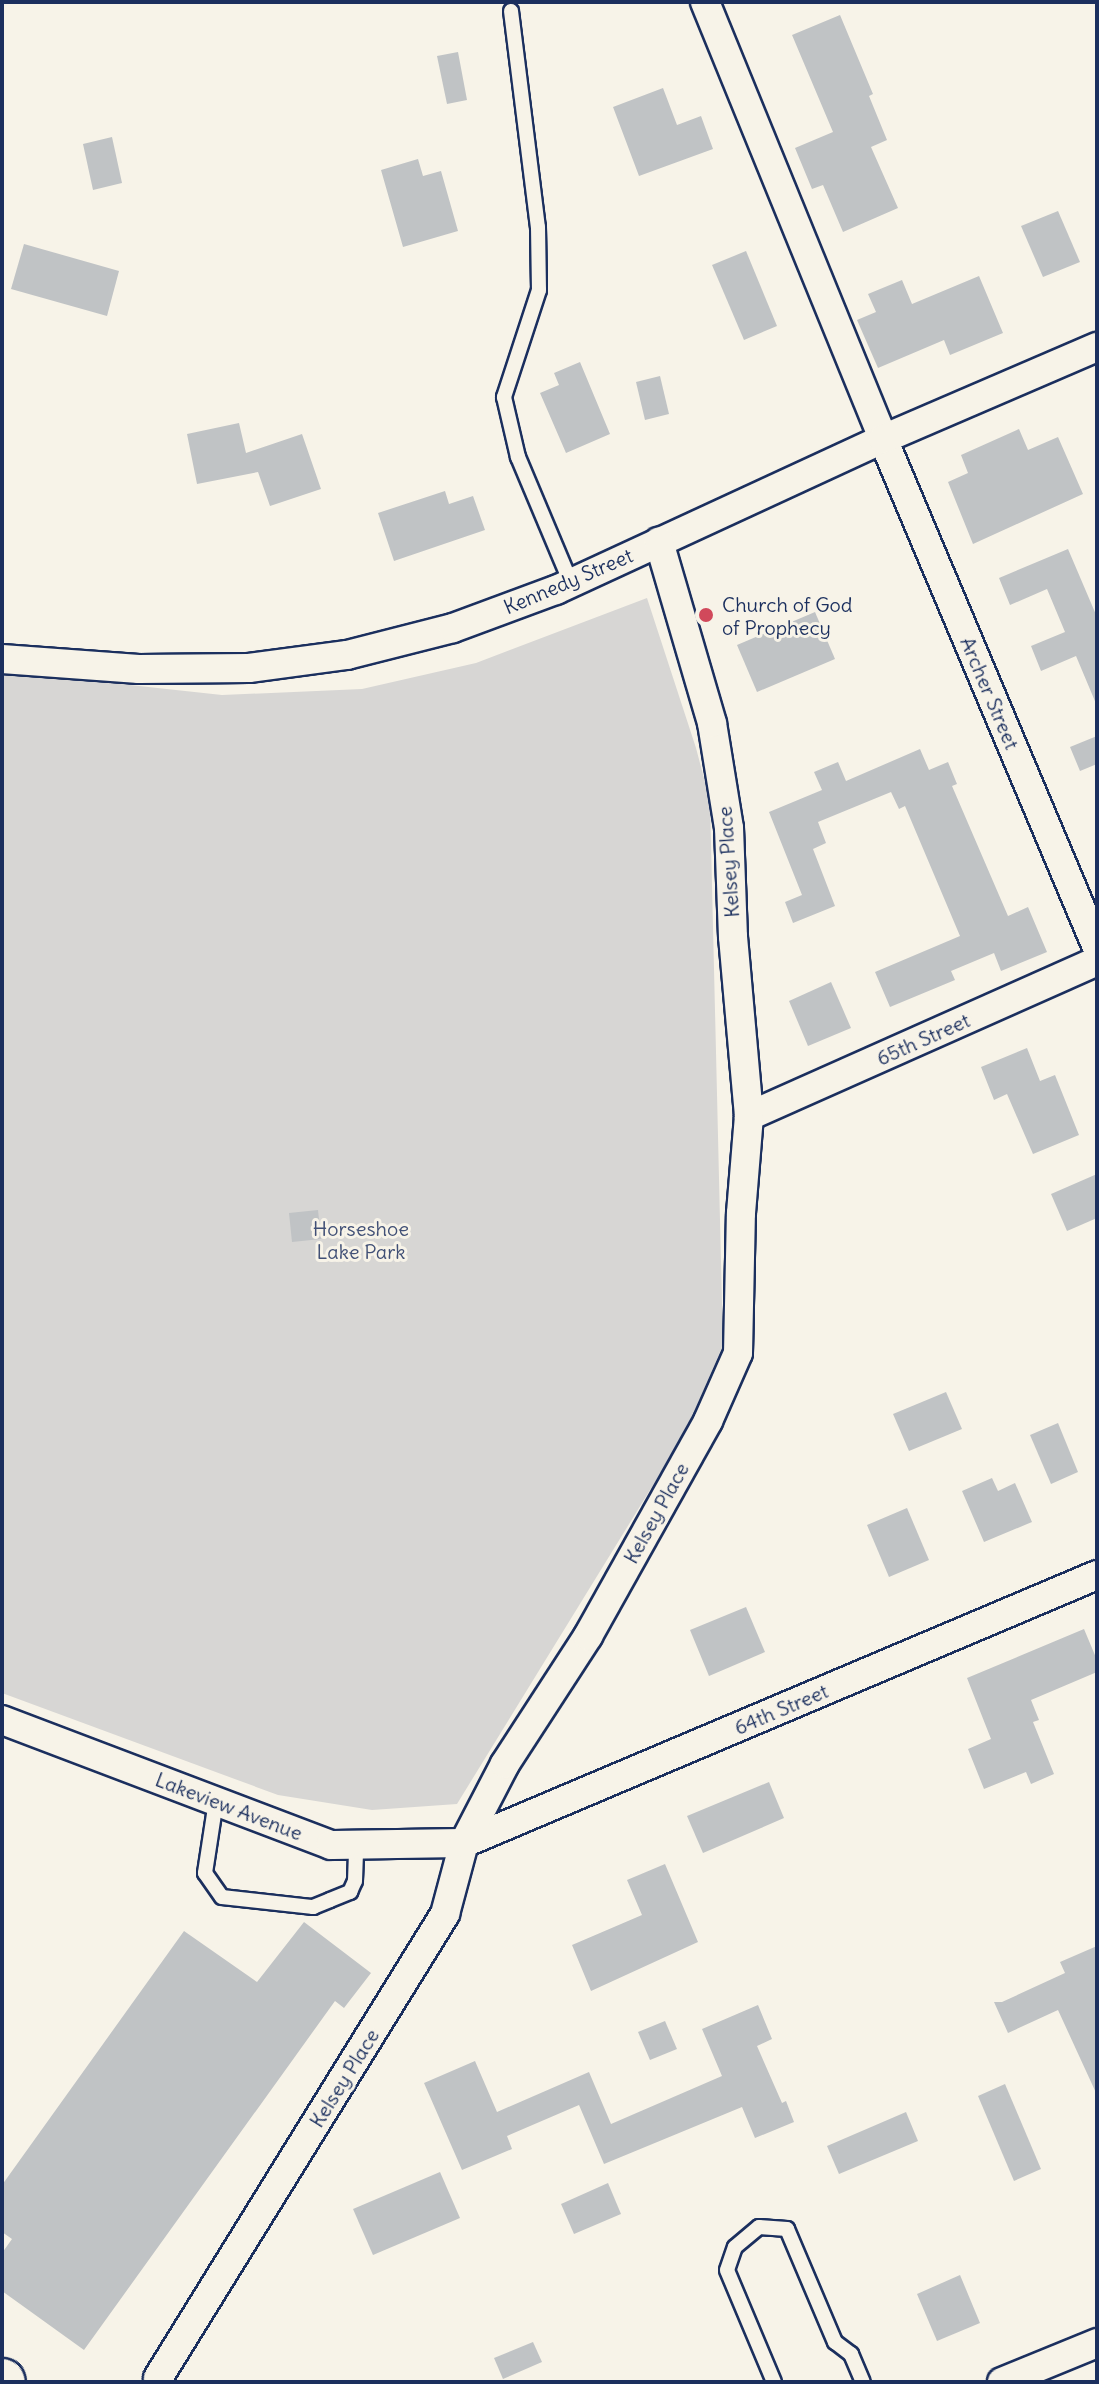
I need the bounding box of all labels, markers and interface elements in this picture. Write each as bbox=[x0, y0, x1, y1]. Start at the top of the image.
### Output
street label: Kennedy Street bbox=[500, 543, 636, 619]
place label: Church of God of Prophecy bbox=[722, 592, 853, 639]
marker: Church of God of Prophecy bbox=[697, 606, 715, 624]
street label: Archer Street bbox=[956, 633, 1024, 753]
street label: Kelsey Place bbox=[712, 806, 744, 918]
street label: 65th Street bbox=[873, 1008, 973, 1070]
park label: Horseshoe Lake Park bbox=[313, 1217, 409, 1264]
street label: Kelsey Place bbox=[618, 1458, 694, 1568]
street label: 64th Street bbox=[731, 1679, 831, 1739]
street label: Lakeview Avenue bbox=[152, 1767, 306, 1845]
street label: Kelsey Place bbox=[304, 2024, 384, 2132]

